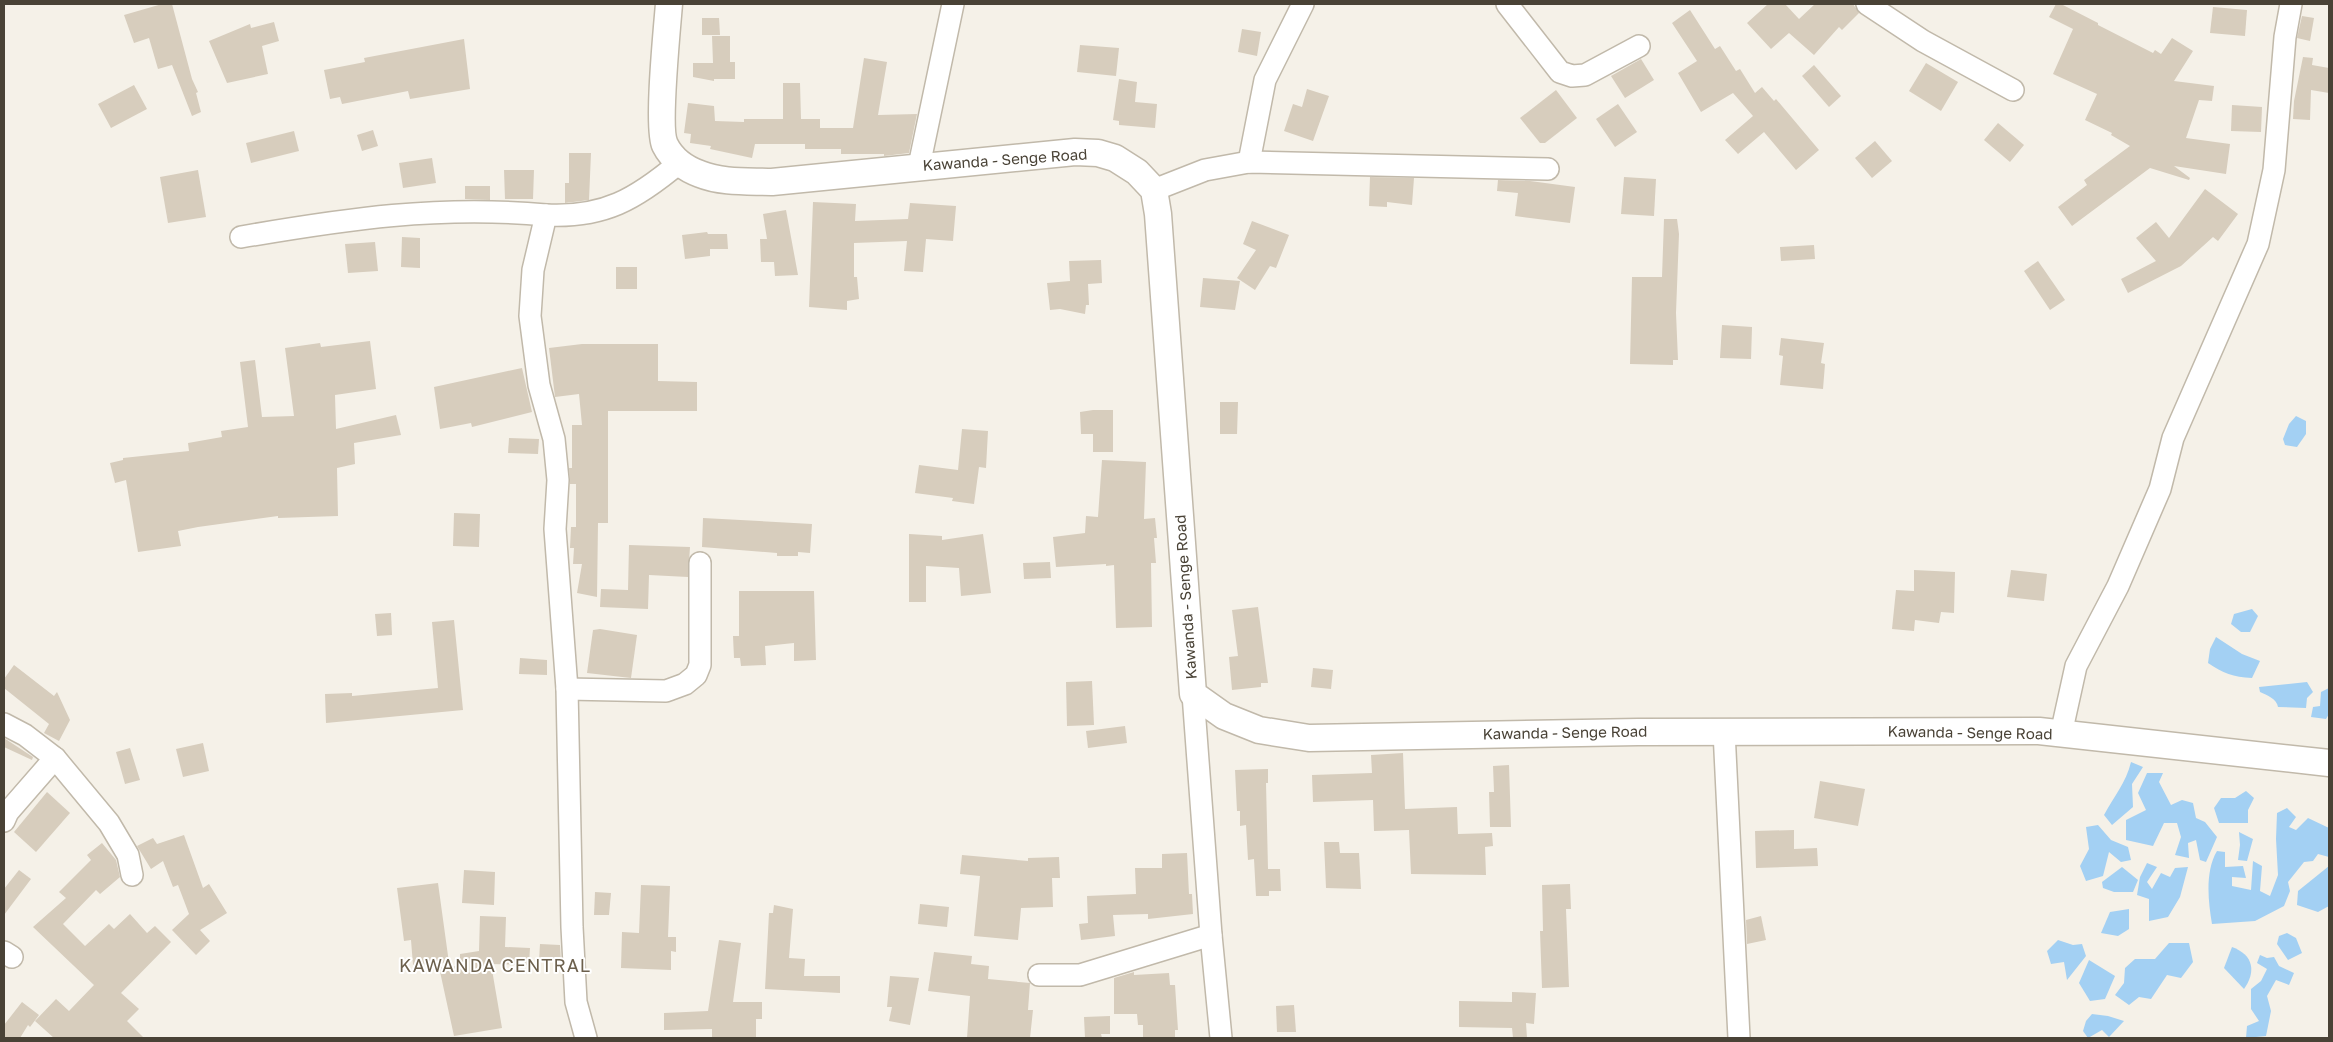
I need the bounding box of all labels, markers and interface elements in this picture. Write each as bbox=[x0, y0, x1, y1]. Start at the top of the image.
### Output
street label: Kawanda - Senge Road bbox=[922, 144, 1088, 174]
street label: Kawanda - Senge Road bbox=[1170, 514, 1200, 680]
street label: Kawanda - Senge Road bbox=[1482, 722, 1648, 742]
street label: Kawanda - Senge Road bbox=[1887, 722, 2053, 742]
district label: KAWANDA CENTRAL bbox=[399, 954, 591, 976]

